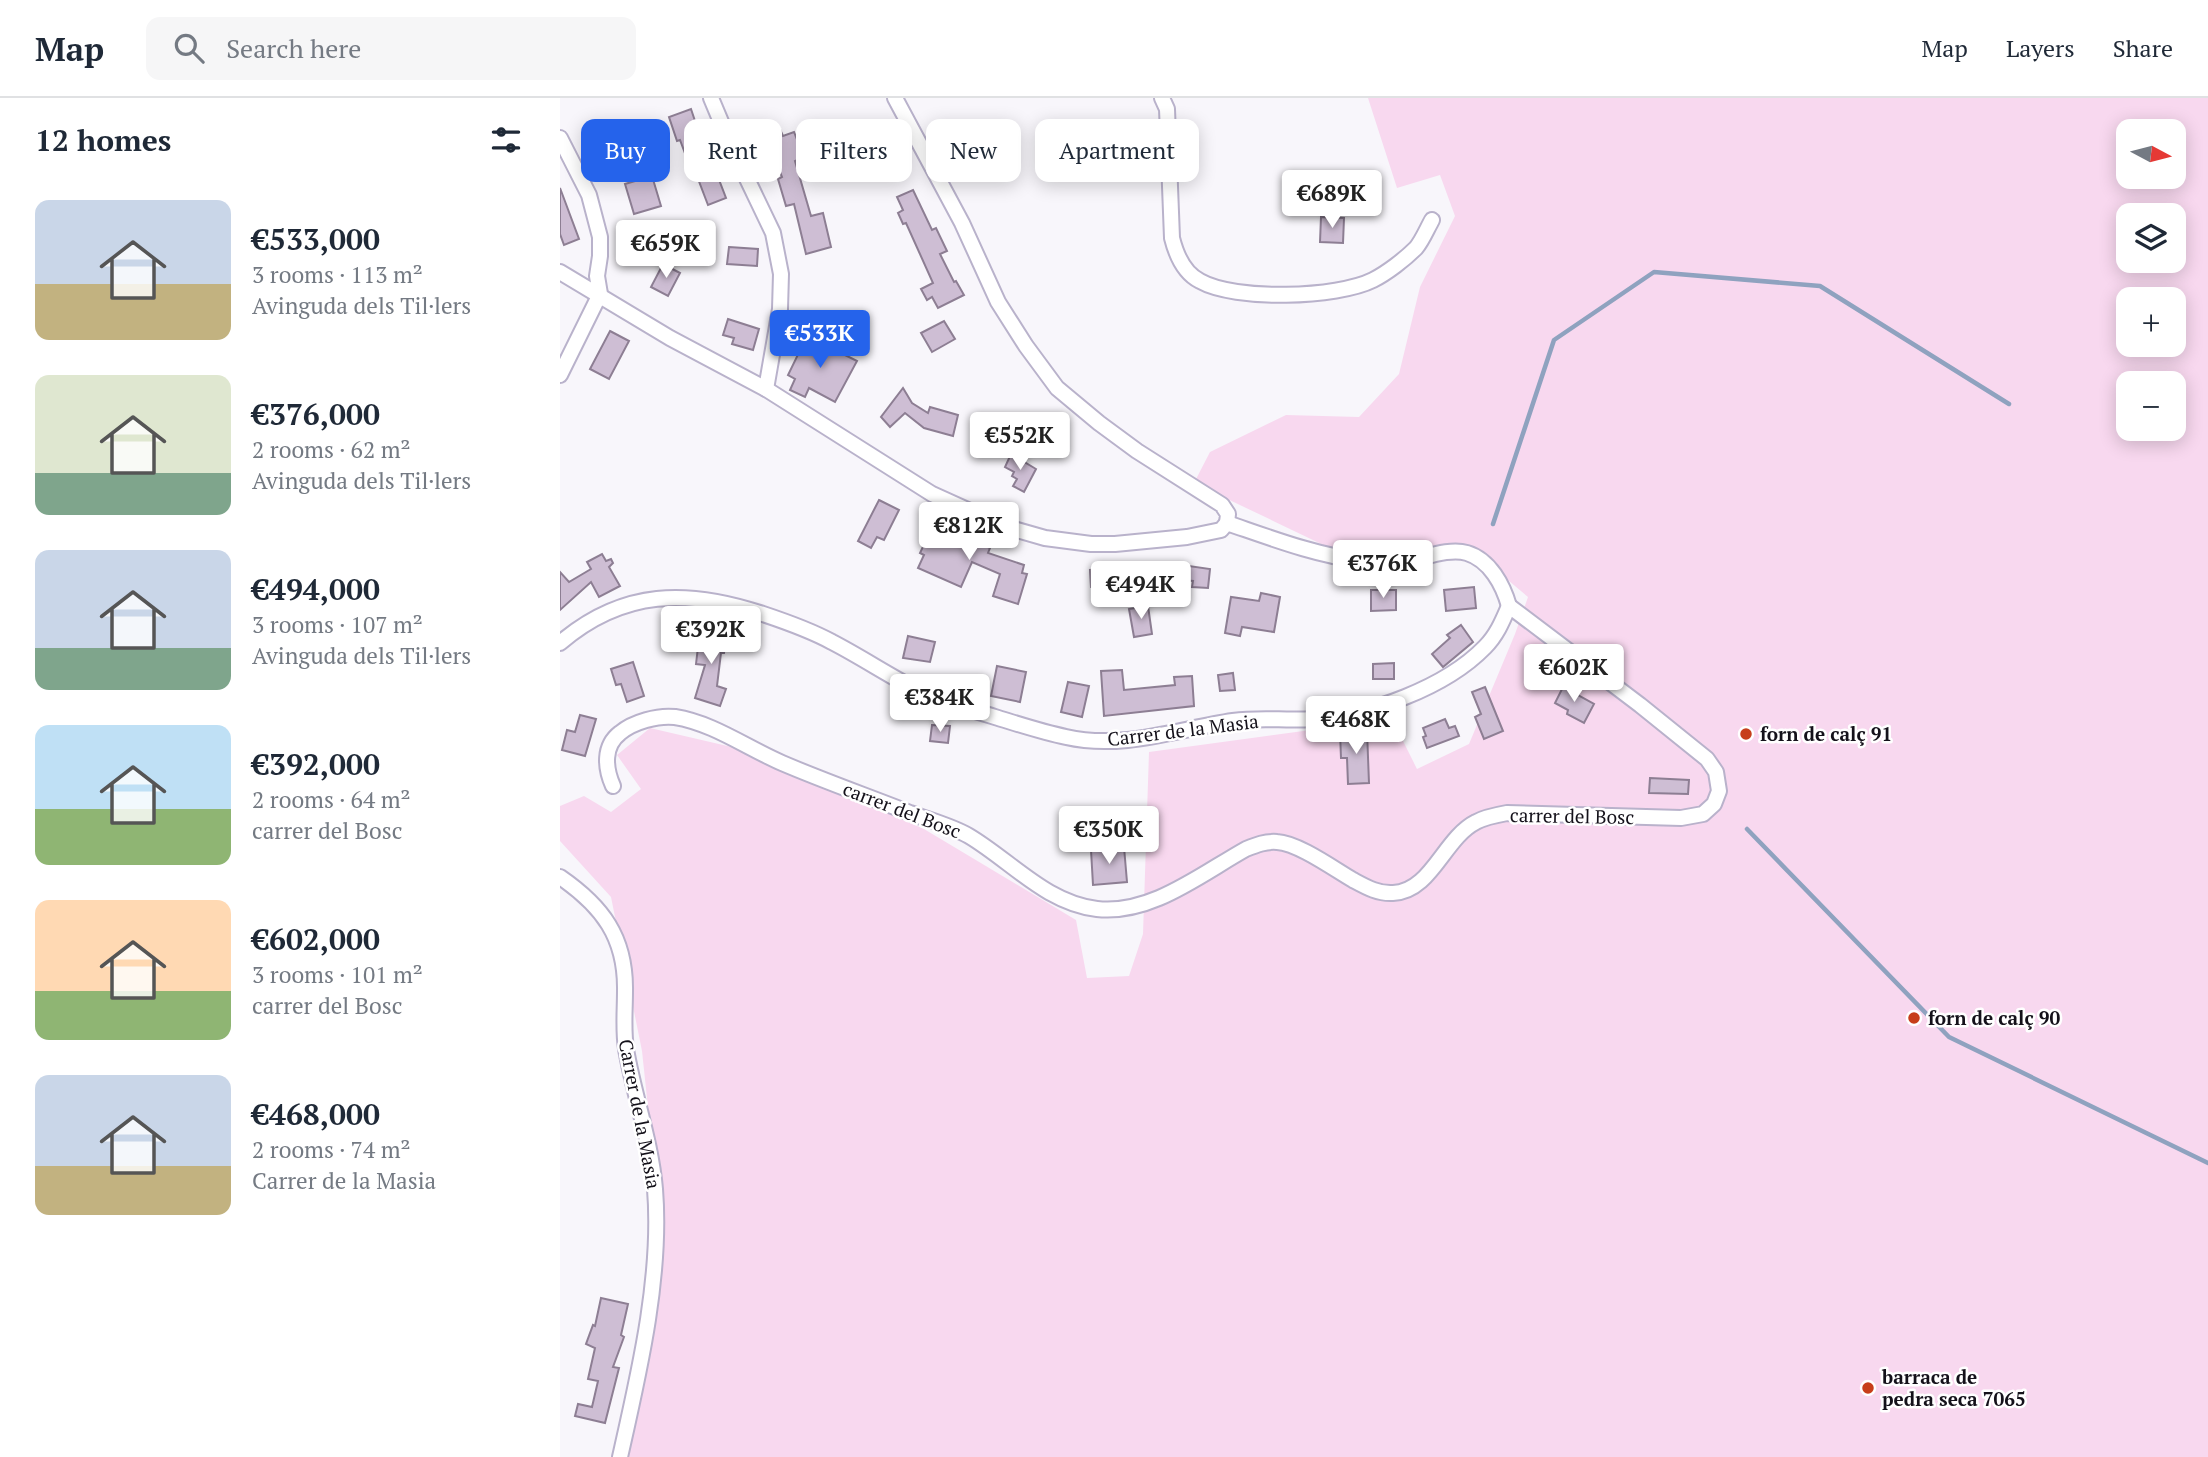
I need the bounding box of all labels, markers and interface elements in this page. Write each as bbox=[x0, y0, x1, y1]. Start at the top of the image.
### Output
search box bbox=[146, 17, 636, 80]
text: Map bbox=[35, 27, 104, 70]
icon: search bbox=[170, 29, 208, 67]
text: Search here bbox=[226, 31, 361, 65]
text: Map bbox=[1921, 32, 1968, 64]
text: Layers bbox=[2006, 32, 2075, 64]
text: Share bbox=[2113, 32, 2173, 64]
chip: Buy bbox=[581, 119, 670, 182]
chip: Rent bbox=[684, 119, 782, 182]
chip: Filters bbox=[796, 119, 912, 182]
chip: New bbox=[926, 119, 1021, 182]
chip: Apartment bbox=[1035, 119, 1199, 182]
north arrow bbox=[2116, 119, 2186, 189]
map controls bbox=[2116, 119, 2186, 441]
text: 12 homes bbox=[35, 120, 171, 160]
icon: filters bbox=[487, 121, 525, 159]
pin: €689K bbox=[1283, 170, 1381, 230]
text: €689K bbox=[1298, 177, 1366, 208]
button: layers bbox=[2116, 203, 2186, 273]
text: €533,000 bbox=[252, 219, 380, 259]
pin: €659K bbox=[617, 220, 715, 280]
text: €659K bbox=[632, 227, 700, 258]
icon: home bbox=[91, 228, 175, 312]
text: 3 rooms · 113 m² bbox=[252, 259, 423, 290]
button: + bbox=[2116, 287, 2186, 357]
text: Avinguda dels Til·lers bbox=[252, 290, 471, 321]
pin: €533K bbox=[771, 310, 869, 370]
text: €533K bbox=[786, 317, 854, 348]
button: − bbox=[2116, 371, 2186, 441]
text: €376,000 bbox=[252, 394, 380, 434]
icon: home bbox=[91, 403, 175, 487]
pin: €552K bbox=[971, 412, 1069, 472]
text: €552K bbox=[986, 419, 1054, 450]
text: 2 rooms · 62 m² bbox=[252, 434, 411, 465]
text: Avinguda dels Til·lers bbox=[252, 465, 471, 496]
pin: €812K bbox=[920, 503, 1018, 562]
text: €812K bbox=[935, 509, 1003, 540]
pin: €376K bbox=[1334, 540, 1432, 600]
text: €376K bbox=[1349, 547, 1417, 578]
pin: €494K bbox=[1092, 561, 1190, 621]
text: €494K bbox=[1107, 568, 1175, 599]
text: €494,000 bbox=[252, 569, 380, 609]
icon: home bbox=[91, 578, 175, 662]
pin: €392K bbox=[662, 606, 760, 666]
text: 3 rooms · 107 m² bbox=[252, 609, 423, 640]
text: €392K bbox=[677, 613, 745, 644]
text: Avinguda dels Til·lers bbox=[252, 640, 471, 671]
pin: €602K bbox=[1525, 644, 1623, 704]
text: €602K bbox=[1540, 651, 1608, 682]
pin: €384K bbox=[891, 674, 989, 734]
text: €384K bbox=[906, 681, 974, 712]
pin: €468K bbox=[1307, 696, 1405, 756]
text: €468K bbox=[1322, 703, 1390, 734]
street label: Carrer de la Masia bbox=[1106, 708, 1260, 751]
place label: forn de calç 91 bbox=[1760, 721, 1892, 746]
marker: forn de calç 91 bbox=[1738, 726, 1754, 742]
text: €392,000 bbox=[252, 744, 380, 784]
icon: home bbox=[91, 753, 175, 837]
street label: carrer del Bosc bbox=[840, 776, 965, 844]
text: 2 rooms · 64 m² bbox=[252, 784, 411, 815]
street label: carrer del Bosc bbox=[1510, 802, 1634, 829]
pin: €350K bbox=[1060, 806, 1158, 866]
text: €350K bbox=[1075, 813, 1143, 844]
text: carrer del Bosc bbox=[252, 815, 402, 846]
text: €602,000 bbox=[252, 919, 380, 959]
icon: home bbox=[91, 928, 175, 1012]
text: 3 rooms · 101 m² bbox=[252, 959, 423, 990]
text: carrer del Bosc bbox=[252, 990, 402, 1021]
place label: forn de calç 90 bbox=[1928, 1005, 2060, 1030]
marker: forn de calç 90 bbox=[1906, 1010, 1922, 1026]
street label: Carrer de la Masia bbox=[614, 1037, 667, 1191]
text: €468,000 bbox=[252, 1094, 380, 1134]
icon: home bbox=[91, 1103, 175, 1187]
text: 2 rooms · 74 m² bbox=[252, 1134, 411, 1165]
text: Carrer de la Masia bbox=[252, 1165, 436, 1196]
place label: barraca de pedra seca 7065 bbox=[1881, 1364, 2026, 1411]
marker: barraca de pedra seca 7065 bbox=[1860, 1380, 1876, 1396]

